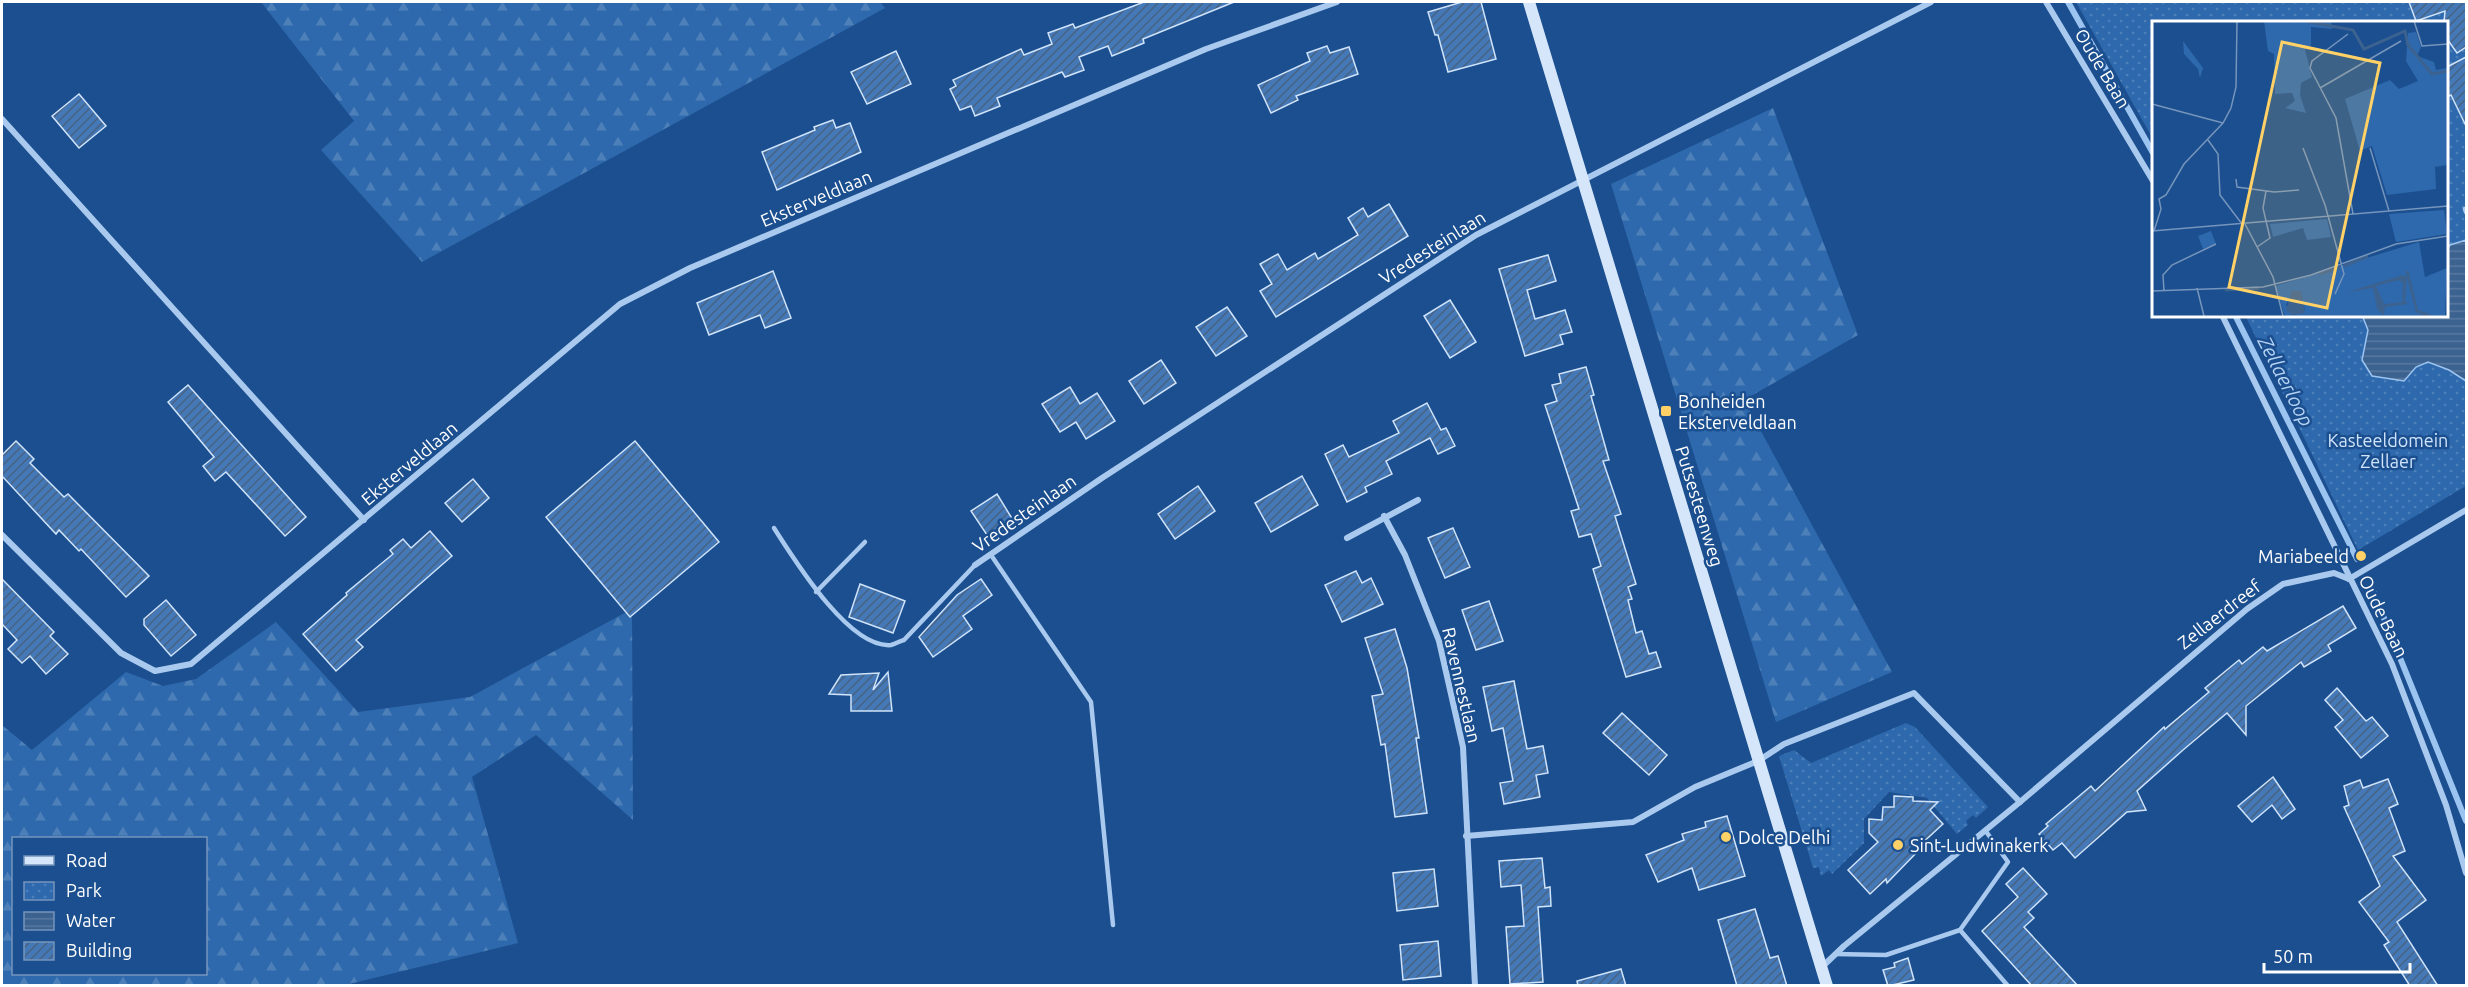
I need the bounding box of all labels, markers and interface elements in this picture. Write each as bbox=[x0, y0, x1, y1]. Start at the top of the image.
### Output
inset map bbox=[2152, 21, 2447, 316]
street label: Oude Baan bbox=[2071, 25, 2135, 111]
street label: Eksterveldlaan bbox=[757, 166, 875, 230]
street label: Vredesteinlaan bbox=[1375, 206, 1489, 288]
water label: Zellaerloop bbox=[2253, 331, 2319, 430]
place label: Bonheiden Eksterveldlaan bbox=[1678, 391, 1797, 432]
marker: Bonheiden Eksterveldlaan bbox=[1659, 404, 1673, 418]
street label: Eksterveldlaan bbox=[357, 417, 461, 509]
park label: Kasteeldomein Zellaer bbox=[2328, 430, 2448, 471]
street label: Putsesteenweg bbox=[1672, 443, 1728, 569]
street label: Vredesteinlaan bbox=[969, 470, 1079, 556]
place label: Mariabeeld bbox=[2258, 546, 2349, 566]
marker: Mariabeeld bbox=[2354, 549, 2368, 563]
street label: Oude Baan bbox=[2355, 572, 2413, 660]
street label: Zellaerdreef bbox=[2174, 575, 2265, 653]
street label: Ravennestlaan bbox=[1439, 625, 1485, 745]
place label: Dolce Delhi bbox=[1738, 827, 1830, 847]
marker: Dolce Delhi bbox=[1719, 830, 1733, 844]
place label: Sint-Ludwinakerk bbox=[1910, 835, 2048, 855]
legend bbox=[12, 837, 207, 975]
marker: Sint-Ludwinakerk bbox=[1891, 838, 1905, 852]
text: Road bbox=[66, 850, 108, 870]
text: Park bbox=[66, 880, 102, 900]
text: Water bbox=[66, 910, 116, 930]
scale bar bbox=[2264, 936, 2410, 974]
text: Building bbox=[66, 940, 132, 960]
text: 50 m bbox=[2273, 946, 2313, 966]

